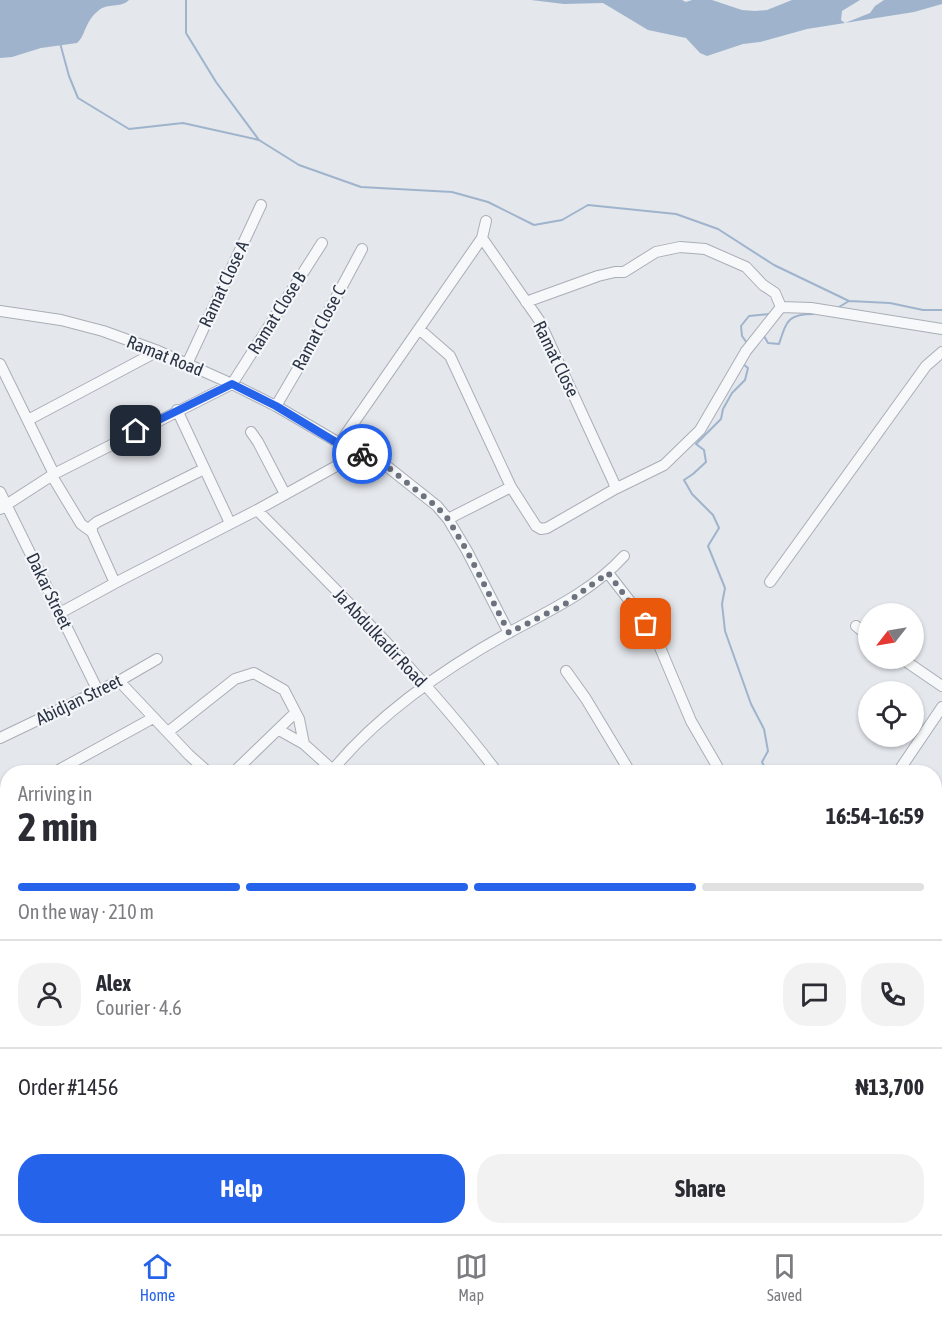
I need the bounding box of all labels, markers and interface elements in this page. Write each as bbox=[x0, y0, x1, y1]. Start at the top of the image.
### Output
street label: Ramat Close A bbox=[194, 237, 253, 331]
street label: Ramat Close B bbox=[243, 267, 310, 358]
street label: Ramat Close C bbox=[288, 282, 350, 374]
street label: Ramat Close bbox=[529, 317, 584, 400]
street label: Ramat Road bbox=[124, 331, 207, 380]
pin bbox=[110, 405, 161, 456]
icon: home bbox=[119, 414, 152, 447]
courier bbox=[332, 424, 392, 484]
icon: bike bbox=[346, 438, 379, 471]
street label: Dakar Street bbox=[22, 549, 77, 632]
street label: Ja Abdulkadir Road bbox=[329, 584, 431, 691]
pin bbox=[620, 598, 671, 649]
north arrow bbox=[858, 603, 924, 669]
map controls bbox=[858, 603, 924, 747]
icon: bag bbox=[629, 607, 662, 640]
street label: Abidjan Street bbox=[32, 670, 125, 729]
button: locate bbox=[858, 681, 924, 747]
text: Arriving in bbox=[18, 782, 92, 805]
text: 16:54–16:59 bbox=[826, 803, 924, 829]
text: 2 min bbox=[18, 805, 98, 849]
text: On the way · 210 m bbox=[18, 900, 154, 923]
button: person bbox=[18, 963, 81, 1026]
button: chat bbox=[783, 963, 846, 1026]
button: phone bbox=[861, 963, 924, 1026]
text: Alex bbox=[96, 970, 131, 996]
text: Courier · 4.6 bbox=[96, 996, 182, 1019]
text: Order #1456 bbox=[18, 1074, 118, 1100]
text: ₦13,700 bbox=[855, 1074, 924, 1100]
button: Help bbox=[18, 1154, 465, 1223]
button: Share bbox=[477, 1154, 924, 1223]
tab: Home bbox=[140, 1250, 175, 1304]
tab: Map bbox=[455, 1250, 488, 1304]
tab: Saved bbox=[767, 1250, 802, 1304]

